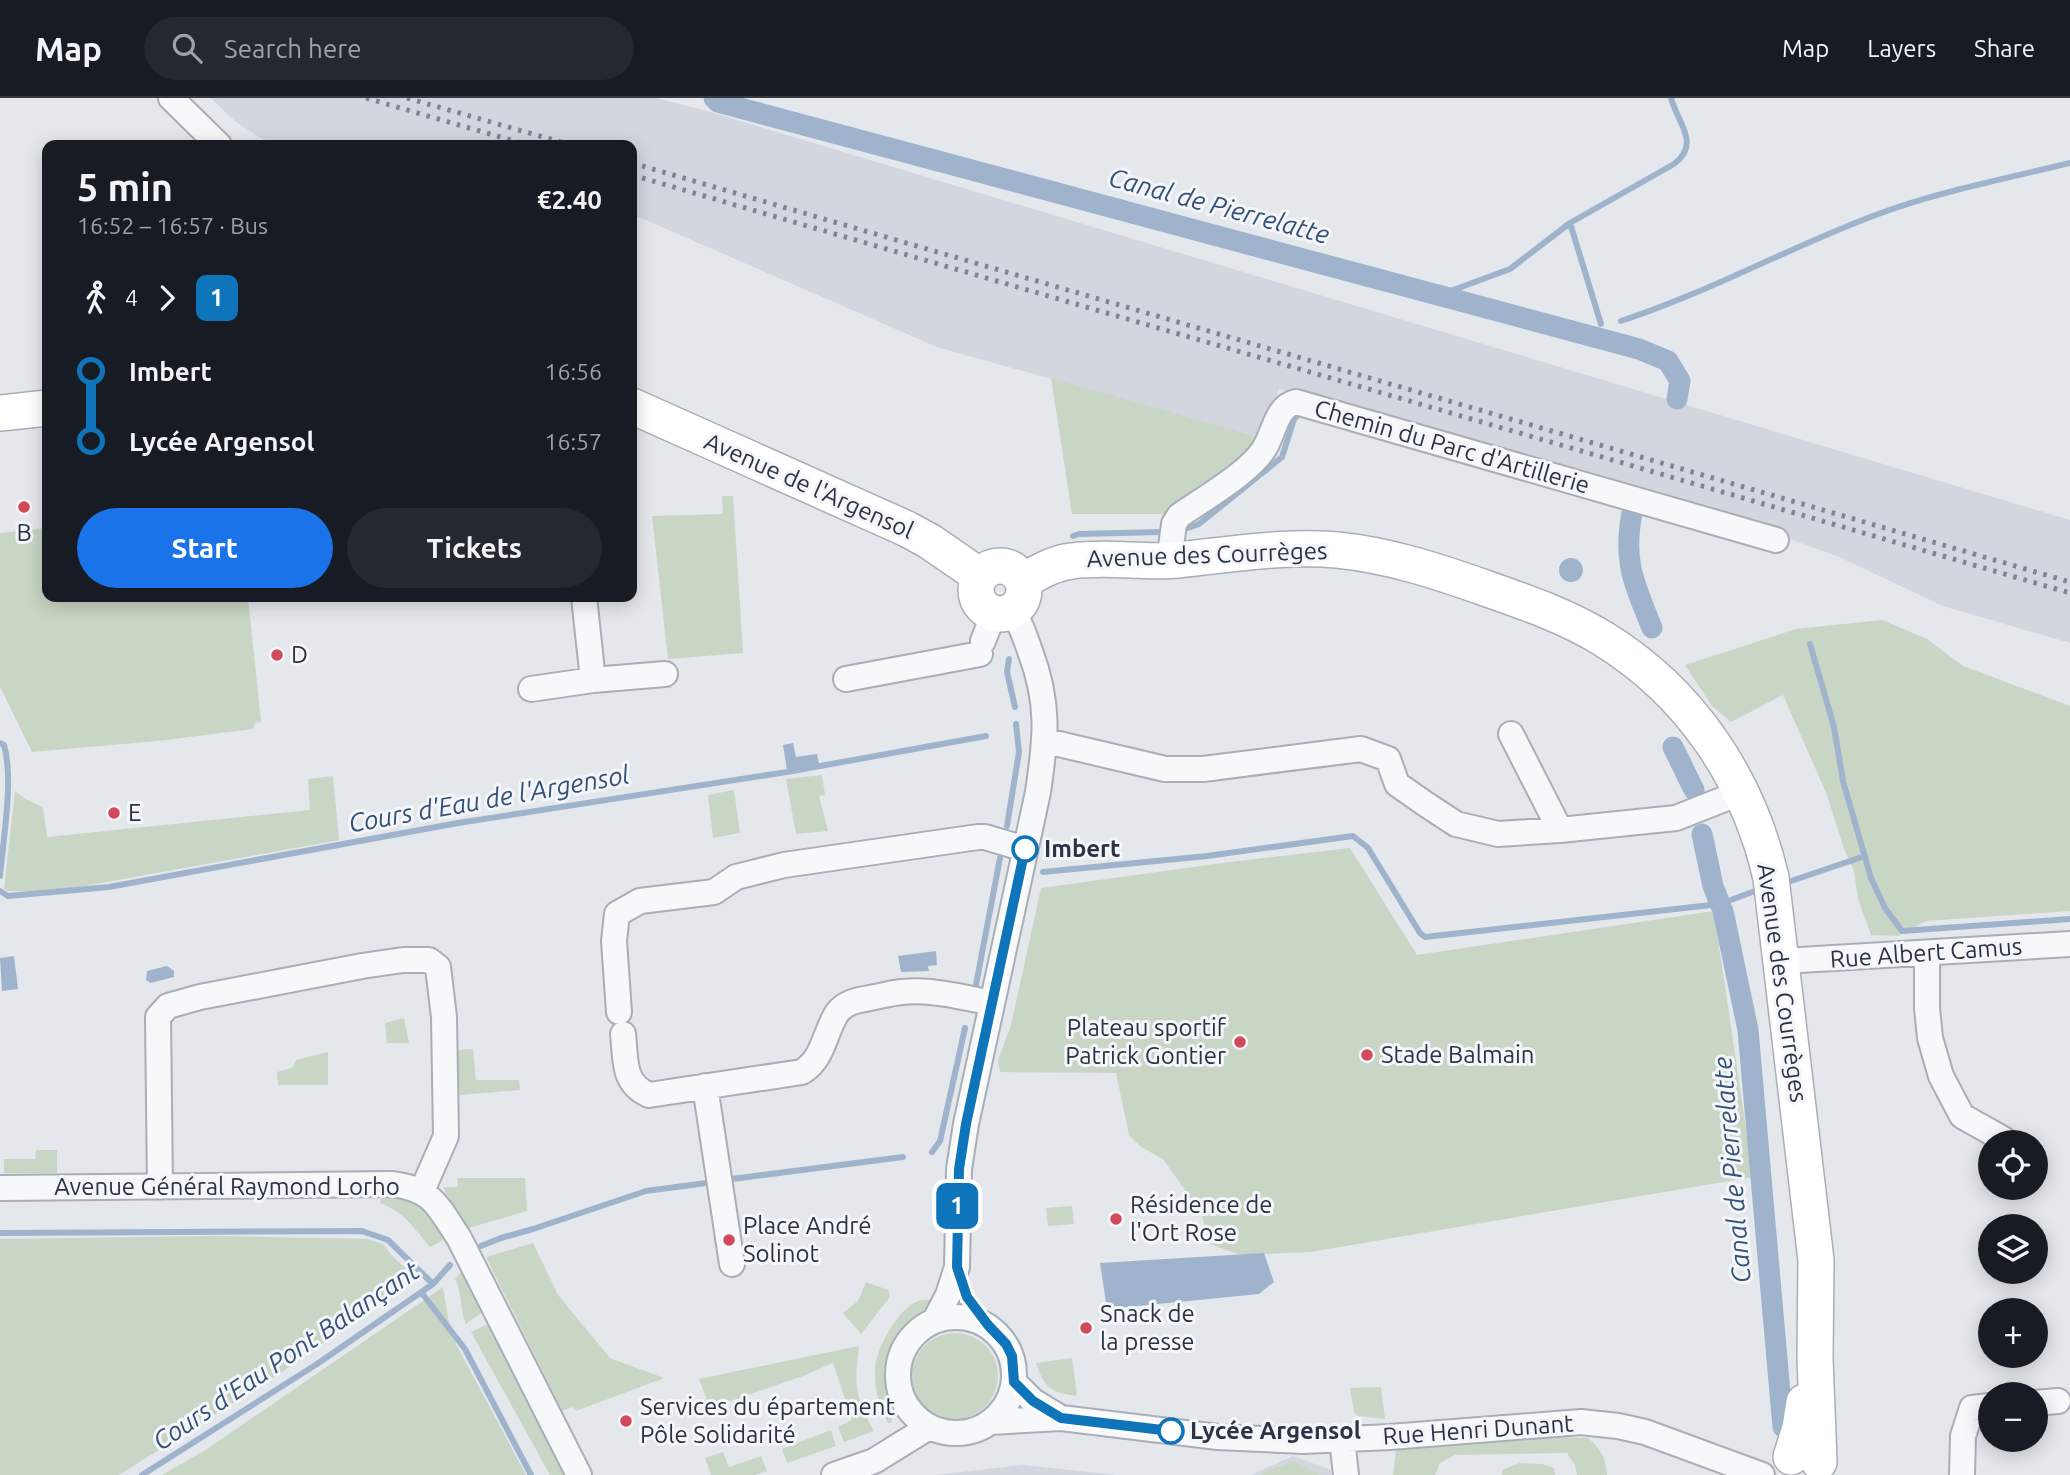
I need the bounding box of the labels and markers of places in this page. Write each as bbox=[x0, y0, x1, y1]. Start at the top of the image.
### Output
marker: B bbox=[16, 499, 32, 515]
place label: B bbox=[16, 519, 32, 546]
place label: D bbox=[291, 641, 308, 668]
marker: D bbox=[269, 647, 285, 663]
place label: E bbox=[128, 799, 141, 826]
marker: E bbox=[106, 805, 122, 821]
place label: Imbert bbox=[1044, 835, 1120, 862]
marker: Imbert bbox=[1012, 836, 1038, 862]
place label: Plateau sportif Patrick Gontier bbox=[1065, 1014, 1227, 1069]
marker: Plateau sportif Patrick Gontier bbox=[1232, 1034, 1248, 1050]
place label: Stade Balmain bbox=[1381, 1041, 1535, 1068]
marker: Stade Balmain bbox=[1359, 1047, 1375, 1063]
place label: Résidence de l'Ort Rose bbox=[1130, 1191, 1273, 1246]
marker: Résidence de l'Ort Rose bbox=[1108, 1211, 1124, 1227]
place label: Place André Solinot bbox=[743, 1212, 872, 1267]
marker: Place André Solinot bbox=[721, 1232, 737, 1248]
place label: Snack de la presse bbox=[1100, 1300, 1195, 1355]
marker: Snack de la presse bbox=[1078, 1320, 1094, 1336]
place label: Services du épartement Pôle Solidarité bbox=[640, 1393, 895, 1448]
marker: Services du épartement Pôle Solidarité bbox=[618, 1413, 634, 1429]
place label: Lycée Argensol bbox=[1190, 1417, 1361, 1444]
marker: Lycée Argensol bbox=[1158, 1418, 1184, 1444]

